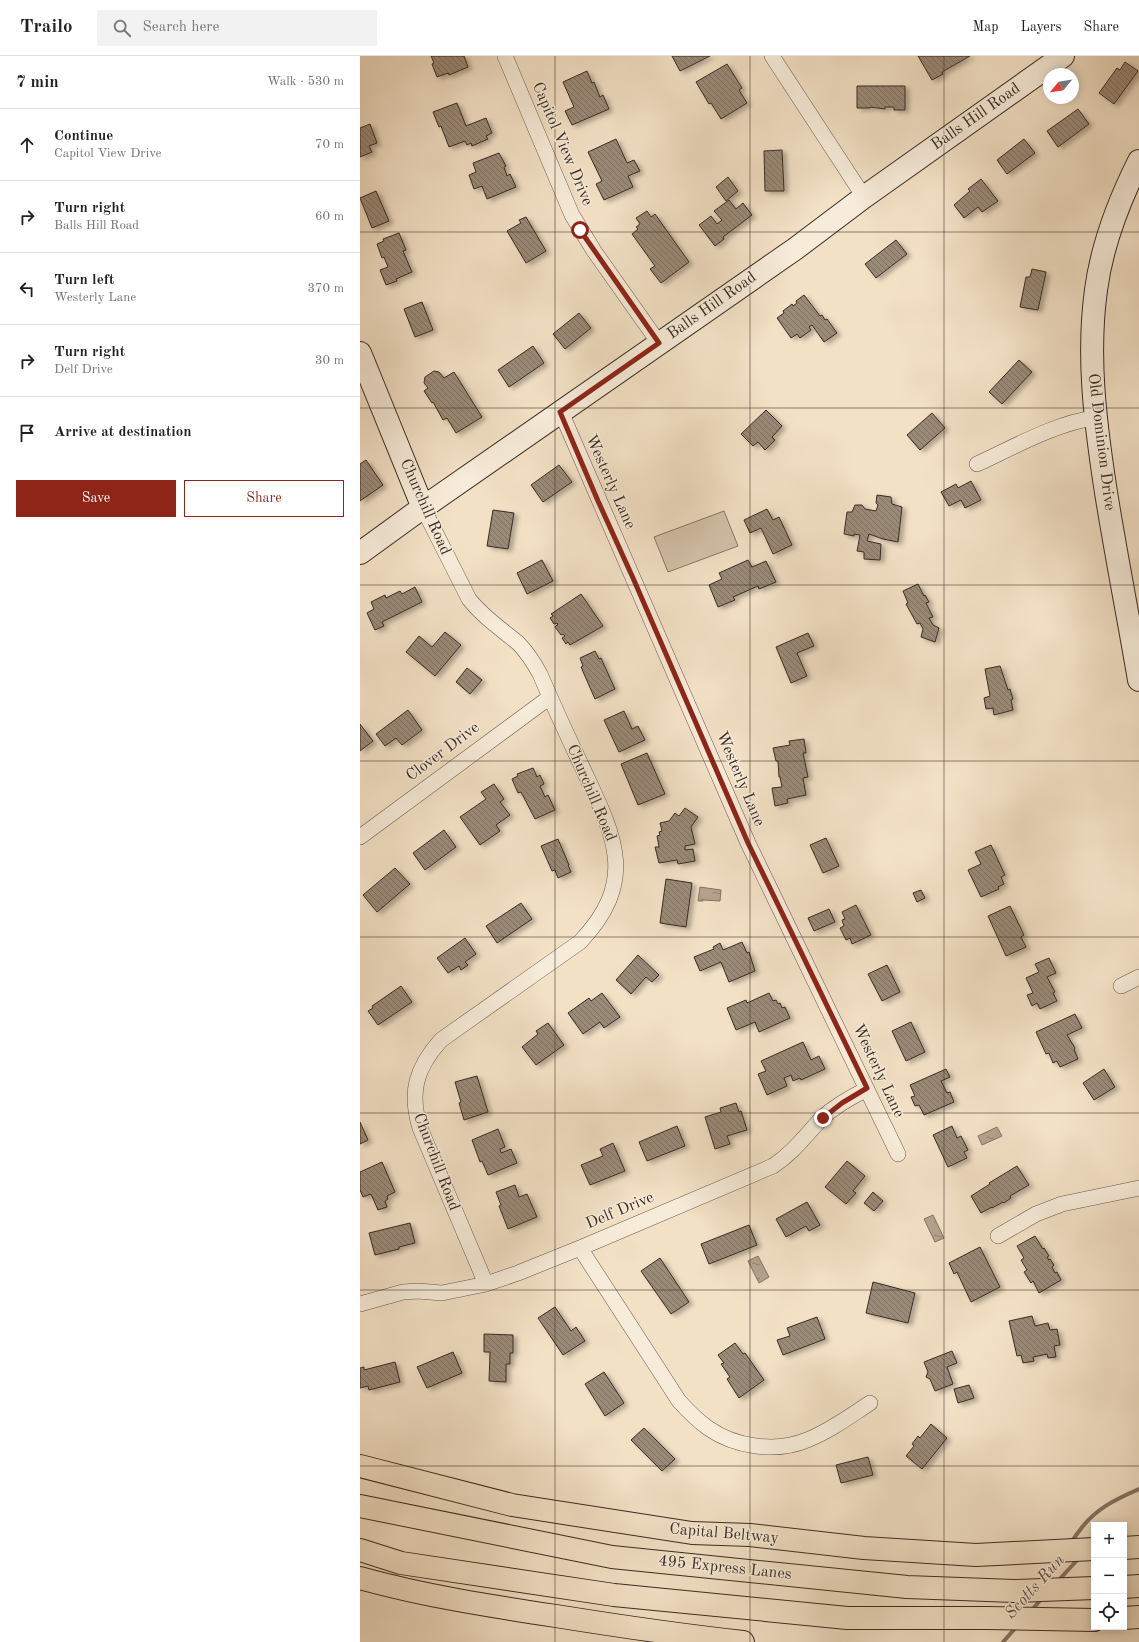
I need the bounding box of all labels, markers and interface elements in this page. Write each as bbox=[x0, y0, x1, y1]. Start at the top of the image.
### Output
search box bbox=[97, 10, 377, 46]
icon: search bbox=[111, 17, 133, 39]
text: Trailo bbox=[20, 18, 73, 37]
text: Search here bbox=[143, 20, 219, 35]
text: Map bbox=[973, 20, 999, 34]
text: Layers bbox=[1021, 20, 1062, 34]
text: Share bbox=[1084, 20, 1119, 34]
north arrow bbox=[1043, 68, 1079, 104]
text: 7 min bbox=[16, 74, 59, 91]
text: Walk · 530 m bbox=[267, 75, 344, 88]
street label: Capitol View Drive bbox=[529, 80, 595, 208]
street label: Balls Hill Road bbox=[929, 80, 1023, 154]
text: Continue bbox=[54, 129, 113, 144]
icon: ahead bbox=[16, 134, 38, 156]
text: 70 m bbox=[315, 138, 344, 151]
text: Capitol View Drive bbox=[54, 147, 161, 160]
text: Turn right bbox=[54, 201, 125, 216]
icon: right bbox=[16, 206, 38, 228]
text: 60 m bbox=[315, 210, 344, 223]
text: Balls Hill Road bbox=[54, 219, 139, 232]
route start bbox=[571, 221, 589, 239]
street label: Balls Hill Road bbox=[665, 269, 759, 343]
text: Turn left bbox=[54, 273, 114, 288]
icon: left bbox=[16, 278, 38, 300]
text: 370 m bbox=[307, 282, 344, 295]
text: Westerly Lane bbox=[54, 291, 136, 304]
text: Turn right bbox=[54, 345, 125, 360]
icon: right bbox=[16, 350, 38, 372]
text: 30 m bbox=[315, 354, 344, 367]
text: Delf Drive bbox=[54, 363, 113, 376]
street label: Old Dominion Drive bbox=[1085, 372, 1117, 512]
icon: arrive bbox=[16, 422, 38, 444]
text: Arrive at destination bbox=[54, 425, 192, 440]
street label: Westerly Lane bbox=[582, 432, 638, 532]
street label: Churchill Road bbox=[397, 457, 453, 557]
button: Save bbox=[16, 480, 176, 517]
button: Share bbox=[184, 480, 344, 517]
street label: Clover Drive bbox=[404, 719, 482, 785]
street label: Westerly Lane bbox=[713, 729, 767, 829]
street label: Churchill Road bbox=[563, 742, 619, 844]
street label: Westerly Lane bbox=[849, 1022, 907, 1120]
route end bbox=[814, 1109, 832, 1127]
street label: Churchill Road bbox=[410, 1111, 462, 1213]
street label: Delf Drive bbox=[584, 1189, 656, 1233]
street label: Capital Beltway bbox=[669, 1521, 780, 1547]
map controls bbox=[1091, 1522, 1127, 1630]
button: + bbox=[1091, 1522, 1127, 1558]
water label: Scotts Run bbox=[1002, 1551, 1068, 1622]
street label: 495 Express Lanes bbox=[658, 1553, 792, 1583]
button: − bbox=[1091, 1558, 1127, 1594]
button: locate bbox=[1091, 1594, 1127, 1630]

